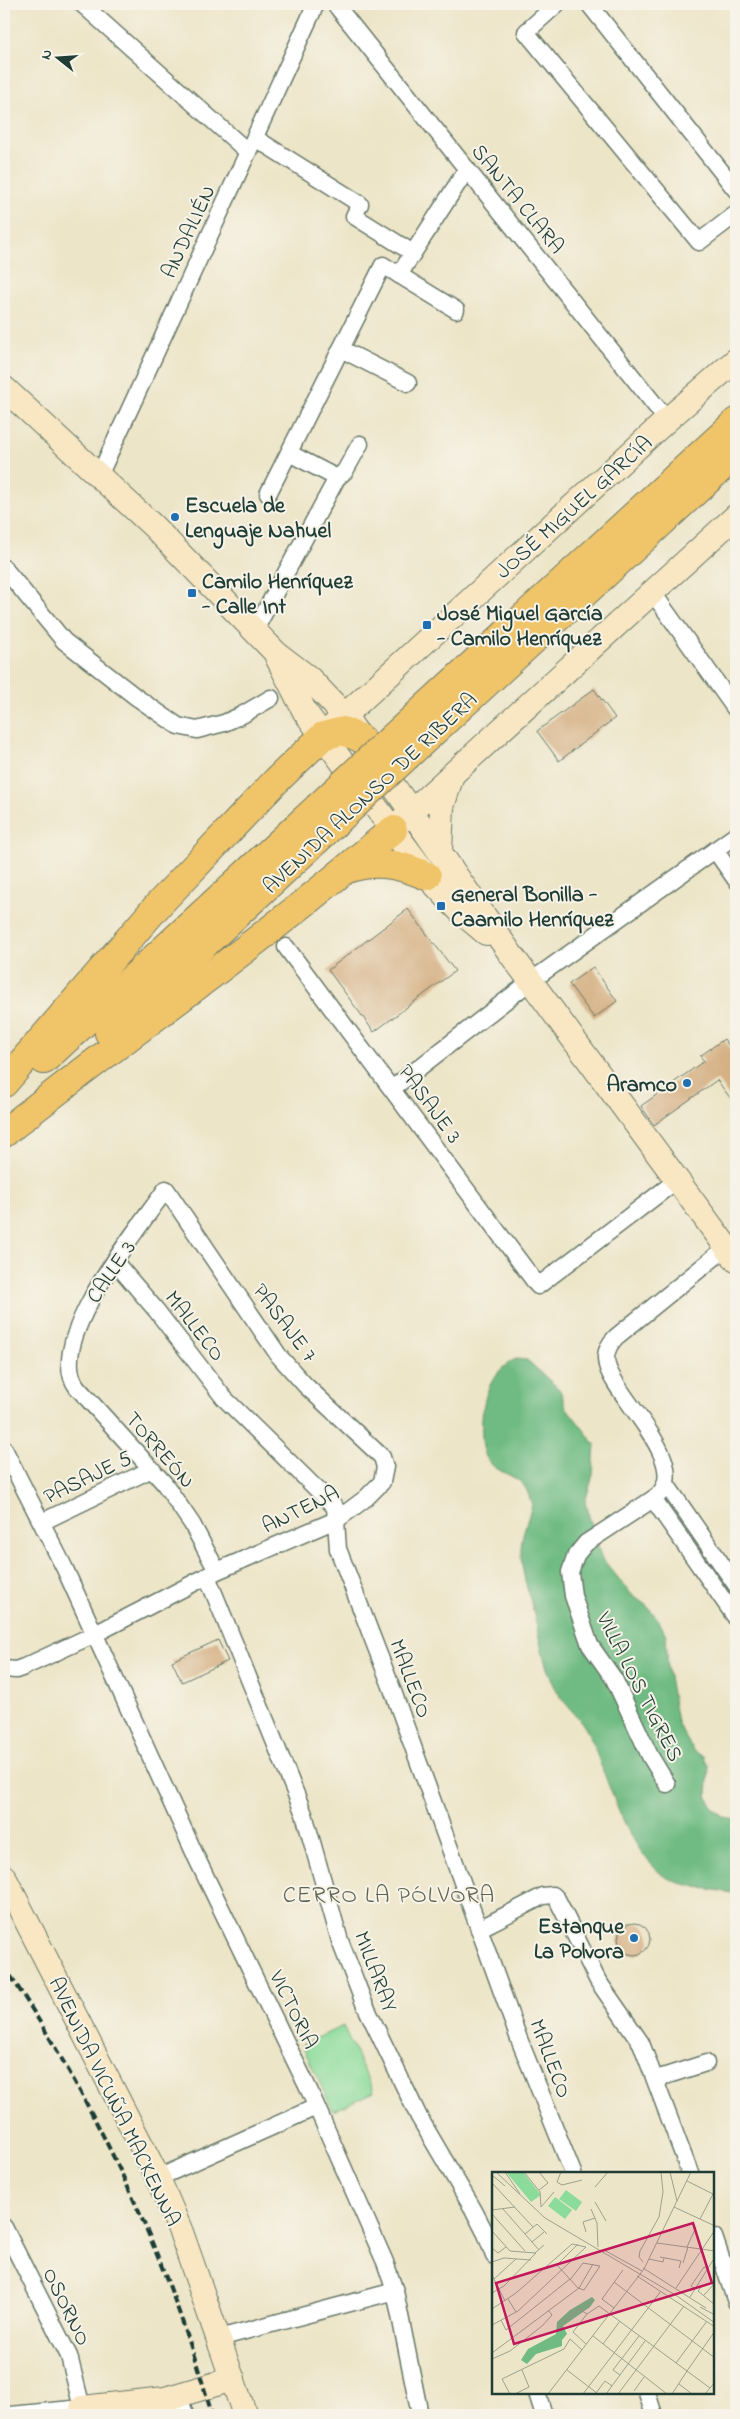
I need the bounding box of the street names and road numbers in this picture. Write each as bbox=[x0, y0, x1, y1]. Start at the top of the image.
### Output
street label: SANTA CLARA bbox=[462, 138, 571, 262]
street label: ANDALIÉN bbox=[154, 180, 225, 284]
street label: JOSÉ MIGUEL GARCÍA bbox=[489, 429, 661, 588]
street label: AVENIDA ALONSO DE RIBERA bbox=[256, 686, 486, 903]
street label: PASAJE 3 bbox=[389, 1058, 468, 1151]
street label: CALLE 3 bbox=[80, 1235, 145, 1311]
street label: PASAJE 7 bbox=[243, 1278, 324, 1370]
street label: MALLECO bbox=[156, 1285, 232, 1369]
street label: TORREÓN bbox=[116, 1405, 201, 1496]
street label: PASAJE 5 bbox=[39, 1444, 138, 1514]
street label: ANTENA bbox=[257, 1478, 346, 1543]
street label: VILLA LOS TIGRES bbox=[586, 1606, 690, 1768]
street label: MALLECO bbox=[379, 1635, 439, 1723]
street label: MILLARAY bbox=[344, 1927, 404, 2017]
street label: VICTORIA bbox=[259, 1965, 325, 2055]
street label: AVENIDA VICUÑA MACKENNA bbox=[39, 1972, 188, 2232]
street label: MALLECO bbox=[519, 2015, 579, 2103]
street label: OSORNO bbox=[33, 2263, 98, 2352]

